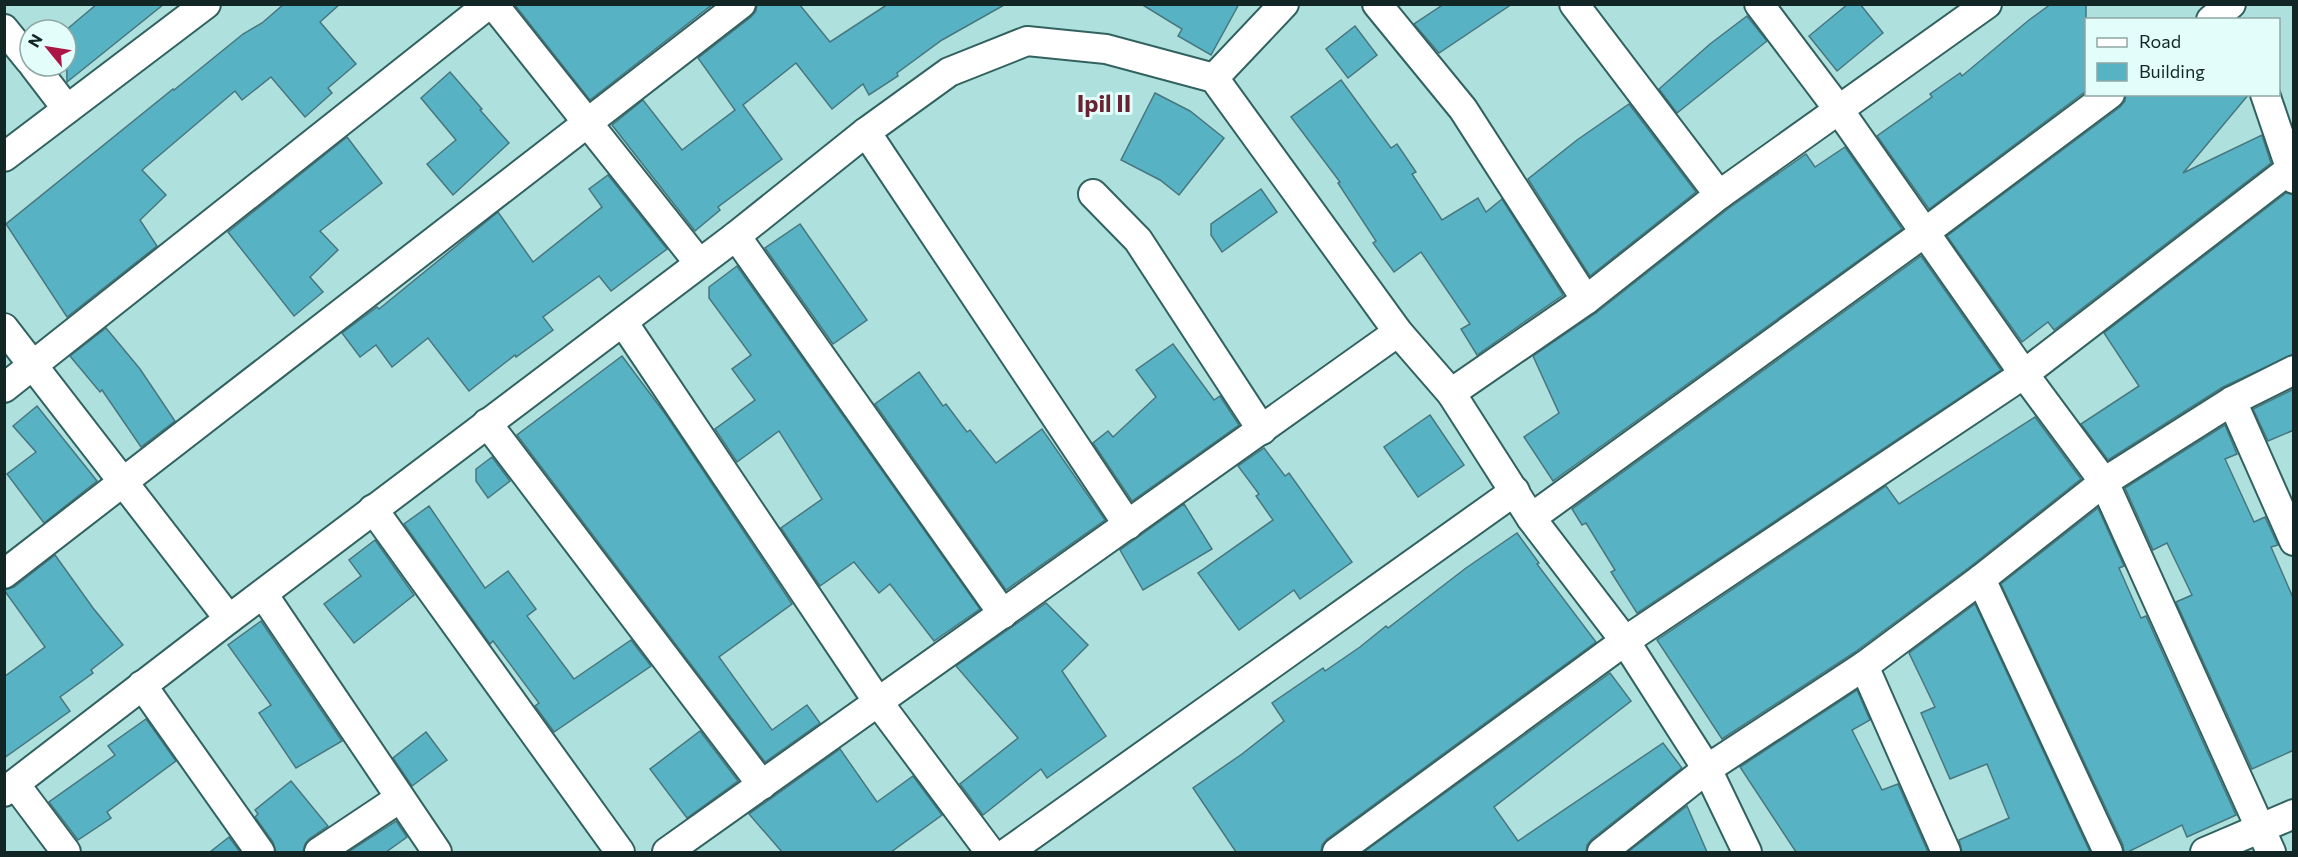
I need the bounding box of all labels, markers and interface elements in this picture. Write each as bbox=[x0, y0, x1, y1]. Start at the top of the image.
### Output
north arrow bbox=[18, 18, 78, 78]
legend bbox=[2085, 18, 2280, 96]
text: N bbox=[23, 30, 46, 50]
text: Road bbox=[2139, 30, 2181, 52]
text: Building bbox=[2139, 60, 2205, 82]
district label: Ipil II bbox=[1077, 88, 1131, 117]

